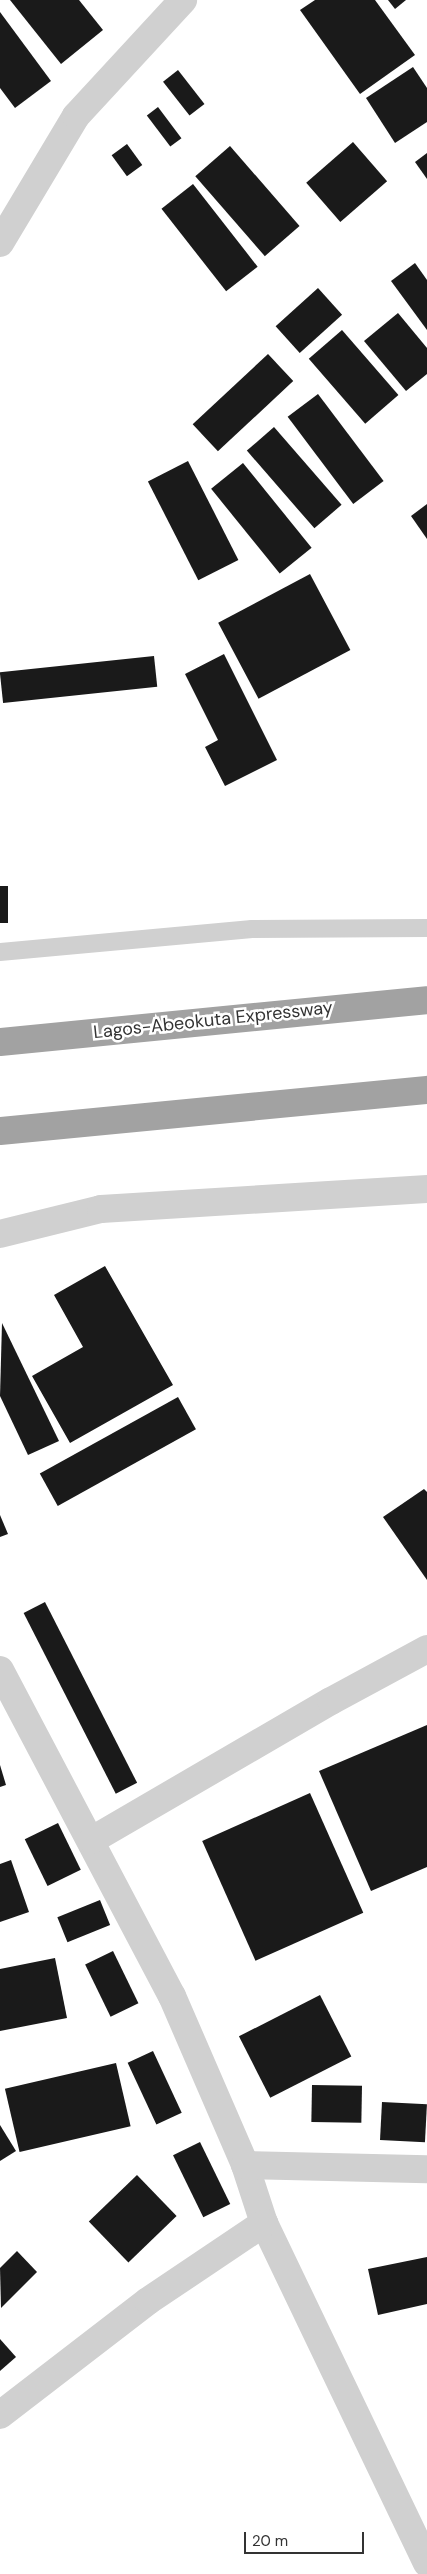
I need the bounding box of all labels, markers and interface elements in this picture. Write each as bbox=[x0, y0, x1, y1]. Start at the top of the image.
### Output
street label: Lagos-Abeokuta Expressway bbox=[92, 997, 334, 1043]
scale bar bbox=[247, 2522, 367, 2554]
text: 20 m bbox=[252, 2531, 288, 2551]

